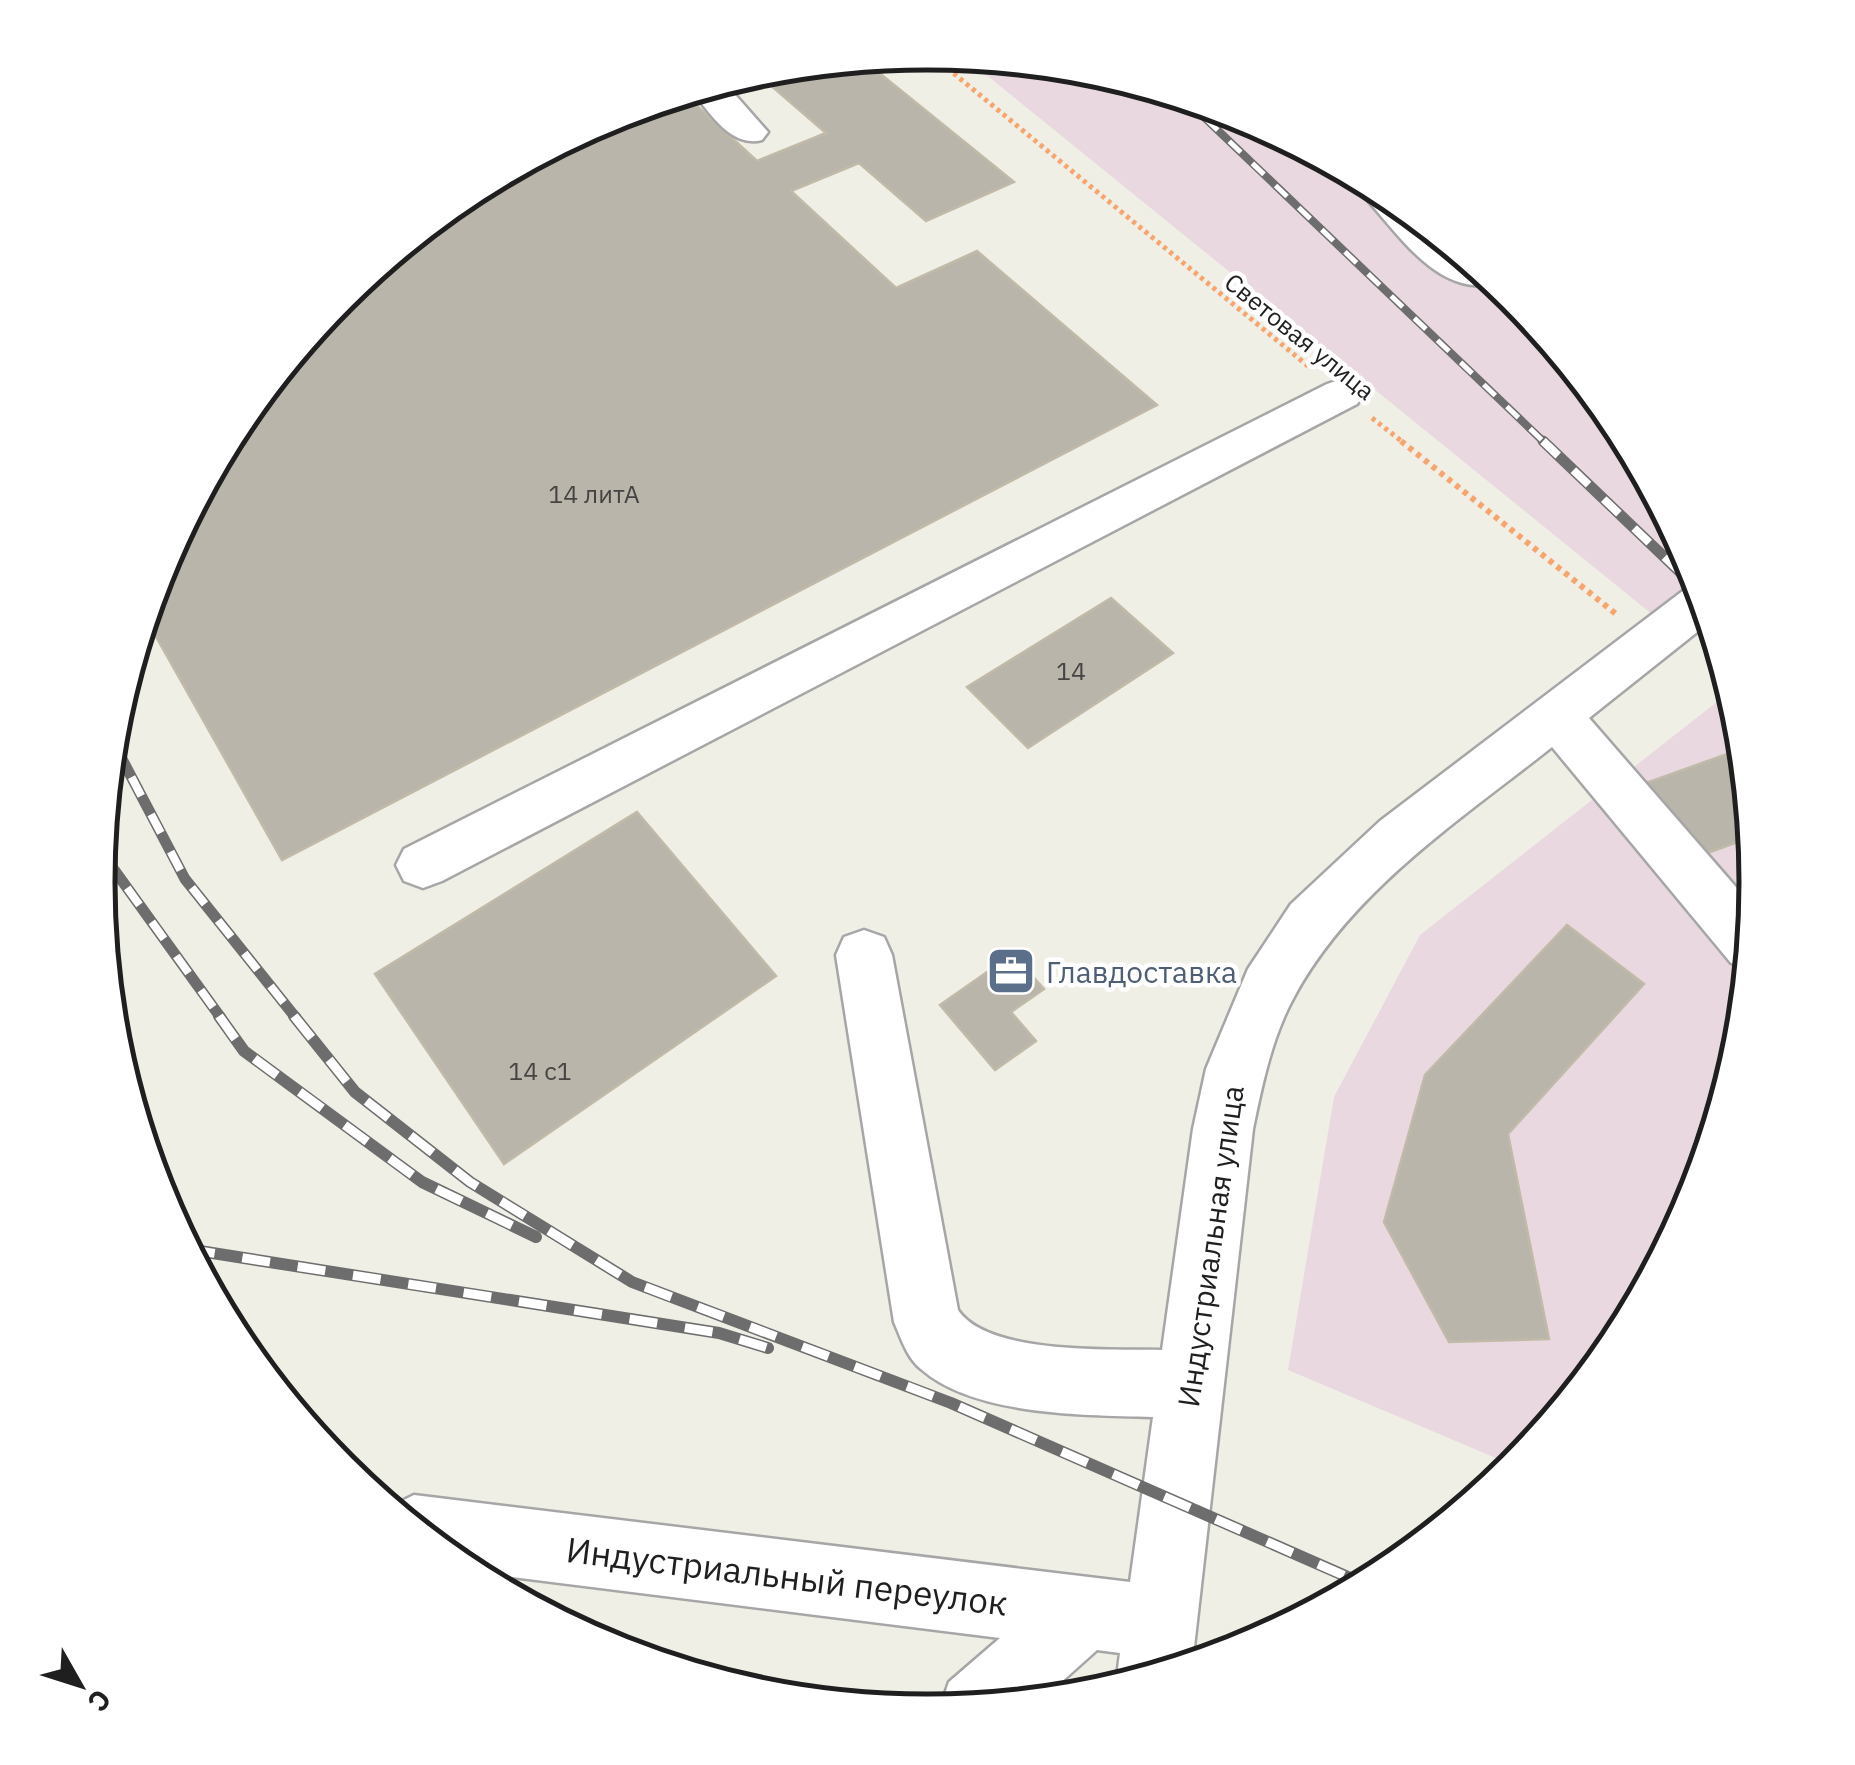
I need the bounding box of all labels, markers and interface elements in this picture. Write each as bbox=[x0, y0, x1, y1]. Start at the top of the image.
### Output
street label: Световая улица bbox=[1218, 265, 1382, 407]
house number: 14 литА bbox=[548, 477, 640, 510]
house number: 14 bbox=[1056, 654, 1086, 687]
office icon: Главдоставка bbox=[985, 945, 1037, 997]
place label: Главдоставка bbox=[1046, 952, 1237, 991]
house number: 14 с1 bbox=[508, 1054, 572, 1087]
street label: Индустриальная улица bbox=[1168, 1083, 1252, 1409]
street label: Индустриальный переулок bbox=[564, 1526, 1010, 1626]
north arrow bbox=[30, 1635, 130, 1735]
text: С bbox=[80, 1682, 120, 1720]

